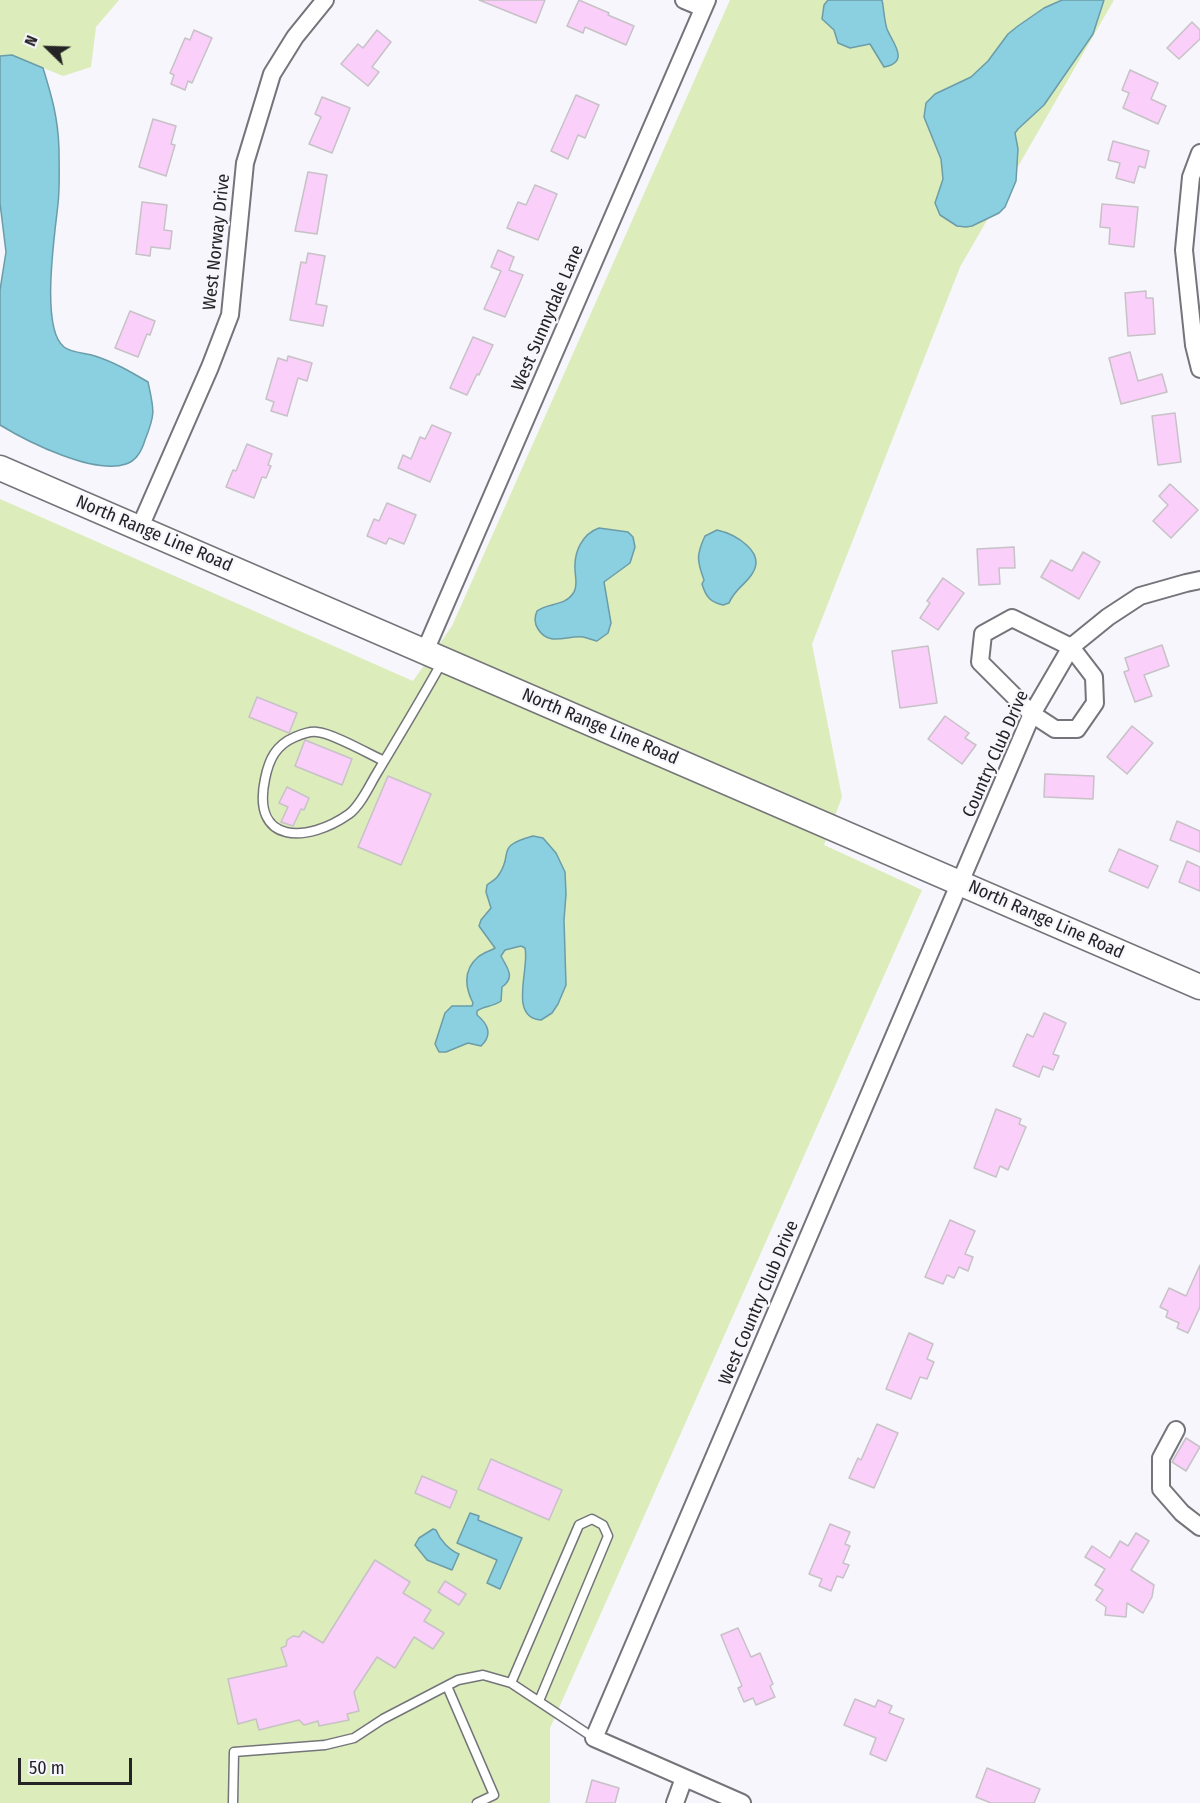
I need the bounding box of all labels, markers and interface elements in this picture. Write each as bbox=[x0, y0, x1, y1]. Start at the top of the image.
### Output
north arrow bbox=[18, 18, 78, 78]
text: N bbox=[20, 33, 42, 49]
street label: West Norway Drive bbox=[199, 173, 235, 311]
street label: West Sunnydale Lane bbox=[508, 242, 588, 394]
street label: North Range Line Road bbox=[72, 491, 236, 577]
street label: North Range Line Road bbox=[518, 684, 682, 770]
street label: Country Club Drive bbox=[958, 687, 1034, 821]
street label: North Range Line Road bbox=[965, 876, 1127, 964]
street label: West Country Club Drive bbox=[715, 1217, 803, 1389]
scale bar bbox=[21, 1746, 135, 1784]
text: 50 m bbox=[29, 1757, 65, 1779]

